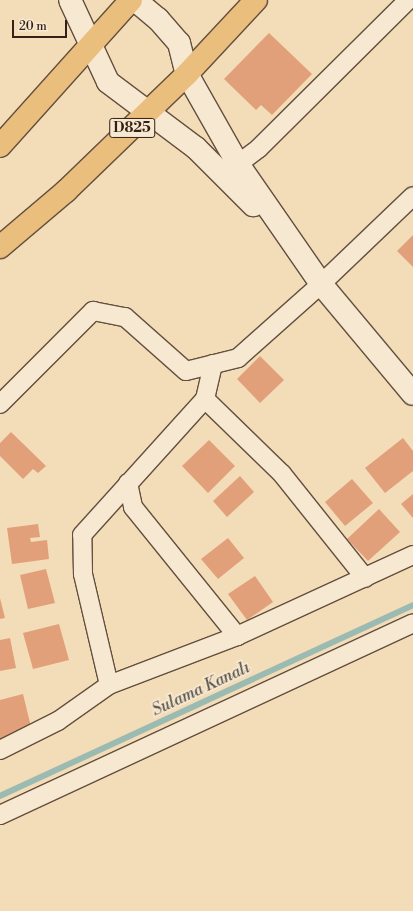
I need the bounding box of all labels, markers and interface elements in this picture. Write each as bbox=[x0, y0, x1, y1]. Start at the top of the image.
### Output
scale bar bbox=[14, 12, 69, 38]
text: 20 m bbox=[19, 19, 47, 34]
road number: D825 bbox=[109, 116, 155, 140]
water label: Sulama Kanalı bbox=[149, 658, 253, 720]

